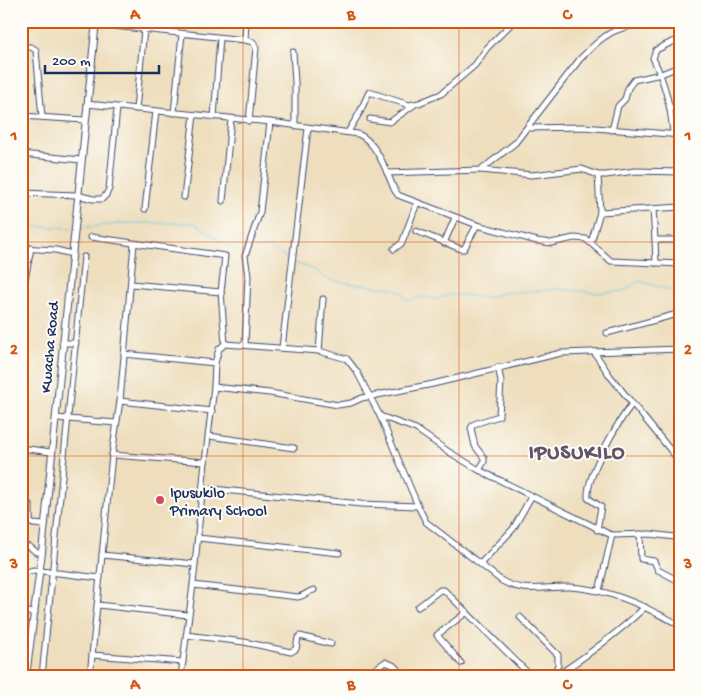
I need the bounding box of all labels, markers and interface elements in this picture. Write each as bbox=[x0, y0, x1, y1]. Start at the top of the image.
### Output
text: A bbox=[129, 7, 141, 26]
text: B bbox=[346, 7, 356, 26]
text: C bbox=[562, 7, 573, 26]
scale bar bbox=[45, 42, 159, 74]
text: 200 m bbox=[52, 53, 91, 71]
text: 1 bbox=[10, 128, 17, 147]
text: 1 bbox=[684, 128, 691, 147]
street label: Kwacha Road bbox=[38, 299, 65, 394]
text: 2 bbox=[10, 342, 18, 361]
text: 2 bbox=[684, 342, 692, 361]
district label: IPUSUKILO bbox=[529, 442, 625, 467]
place label: Ipusukilo Primary School bbox=[169, 485, 267, 522]
marker: Ipusukilo Primary School bbox=[154, 494, 166, 506]
text: 3 bbox=[9, 556, 18, 575]
text: 3 bbox=[683, 556, 692, 575]
text: A bbox=[129, 677, 141, 696]
text: B bbox=[346, 677, 356, 696]
text: C bbox=[562, 677, 573, 696]

